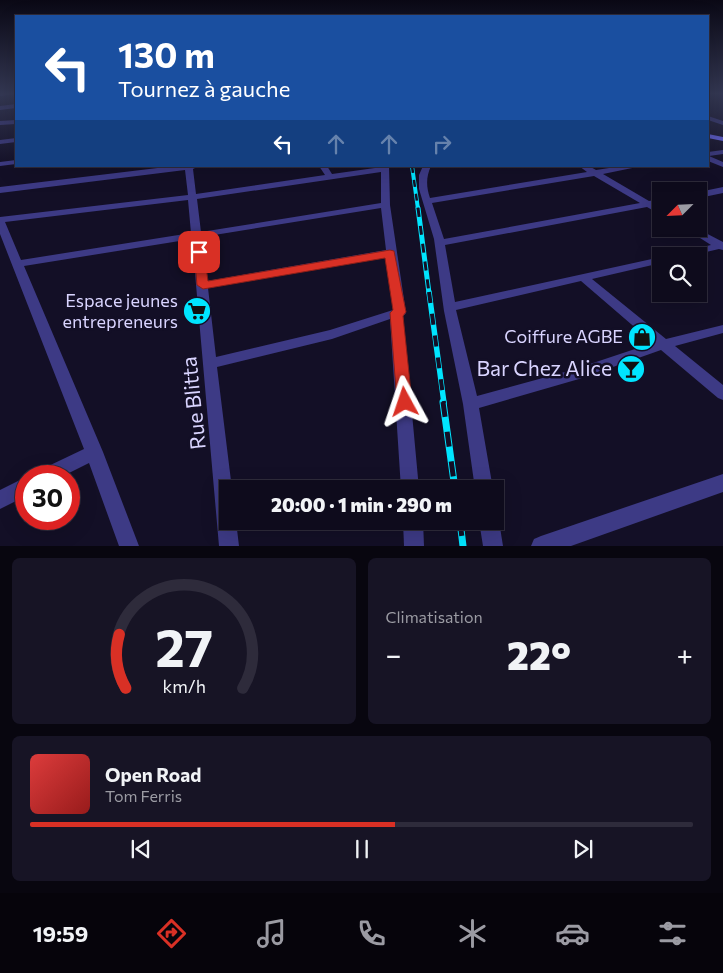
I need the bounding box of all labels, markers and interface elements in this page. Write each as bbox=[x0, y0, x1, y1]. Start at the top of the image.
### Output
text: 130 m bbox=[118, 32, 215, 75]
icon: left bbox=[35, 35, 100, 100]
text: Tournez à gauche bbox=[118, 75, 290, 102]
icon: left bbox=[269, 130, 297, 158]
icon: ahead bbox=[322, 130, 350, 158]
icon: ahead bbox=[375, 130, 403, 158]
icon: right bbox=[428, 130, 456, 158]
north arrow bbox=[652, 182, 708, 238]
map controls bbox=[652, 182, 707, 302]
pin bbox=[178, 231, 220, 273]
icon: arrive bbox=[185, 238, 213, 266]
button: search bbox=[652, 247, 707, 302]
place label: Espace jeunes entrepreneurs bbox=[62, 289, 178, 332]
supermarket icon: Espace jeunes entrepreneurs bbox=[182, 296, 212, 326]
shop icon: Coiffure AGBE bbox=[627, 322, 657, 352]
place label: Coiffure AGBE bbox=[504, 325, 623, 347]
bar icon: Bar Chez Alice bbox=[616, 354, 646, 384]
street label: Rue Blitta bbox=[175, 355, 210, 451]
place label: Bar Chez Alice bbox=[476, 355, 612, 380]
position arrow bbox=[378, 375, 430, 427]
speed limit sign: 30 bbox=[15, 465, 80, 530]
text: 20:00 · 1 min · 290 m bbox=[271, 493, 452, 516]
text: Climatisation bbox=[386, 607, 483, 626]
text: 27 bbox=[155, 614, 213, 678]
text: 22° bbox=[507, 631, 571, 678]
text: − bbox=[386, 637, 401, 671]
text: + bbox=[677, 637, 693, 671]
text: km/h bbox=[162, 675, 205, 697]
text: Open Road bbox=[105, 763, 201, 786]
text: Tom Ferris bbox=[105, 786, 182, 805]
icon: previous bbox=[127, 835, 155, 863]
icon: pause bbox=[348, 835, 376, 863]
icon: next bbox=[569, 835, 597, 863]
icon: directions bbox=[154, 916, 189, 951]
icon: music bbox=[254, 916, 289, 951]
icon: phone bbox=[354, 916, 389, 951]
icon: climate bbox=[455, 916, 490, 951]
icon: car bbox=[555, 916, 590, 951]
icon: filters bbox=[655, 916, 690, 951]
text: 19:59 bbox=[33, 920, 88, 947]

